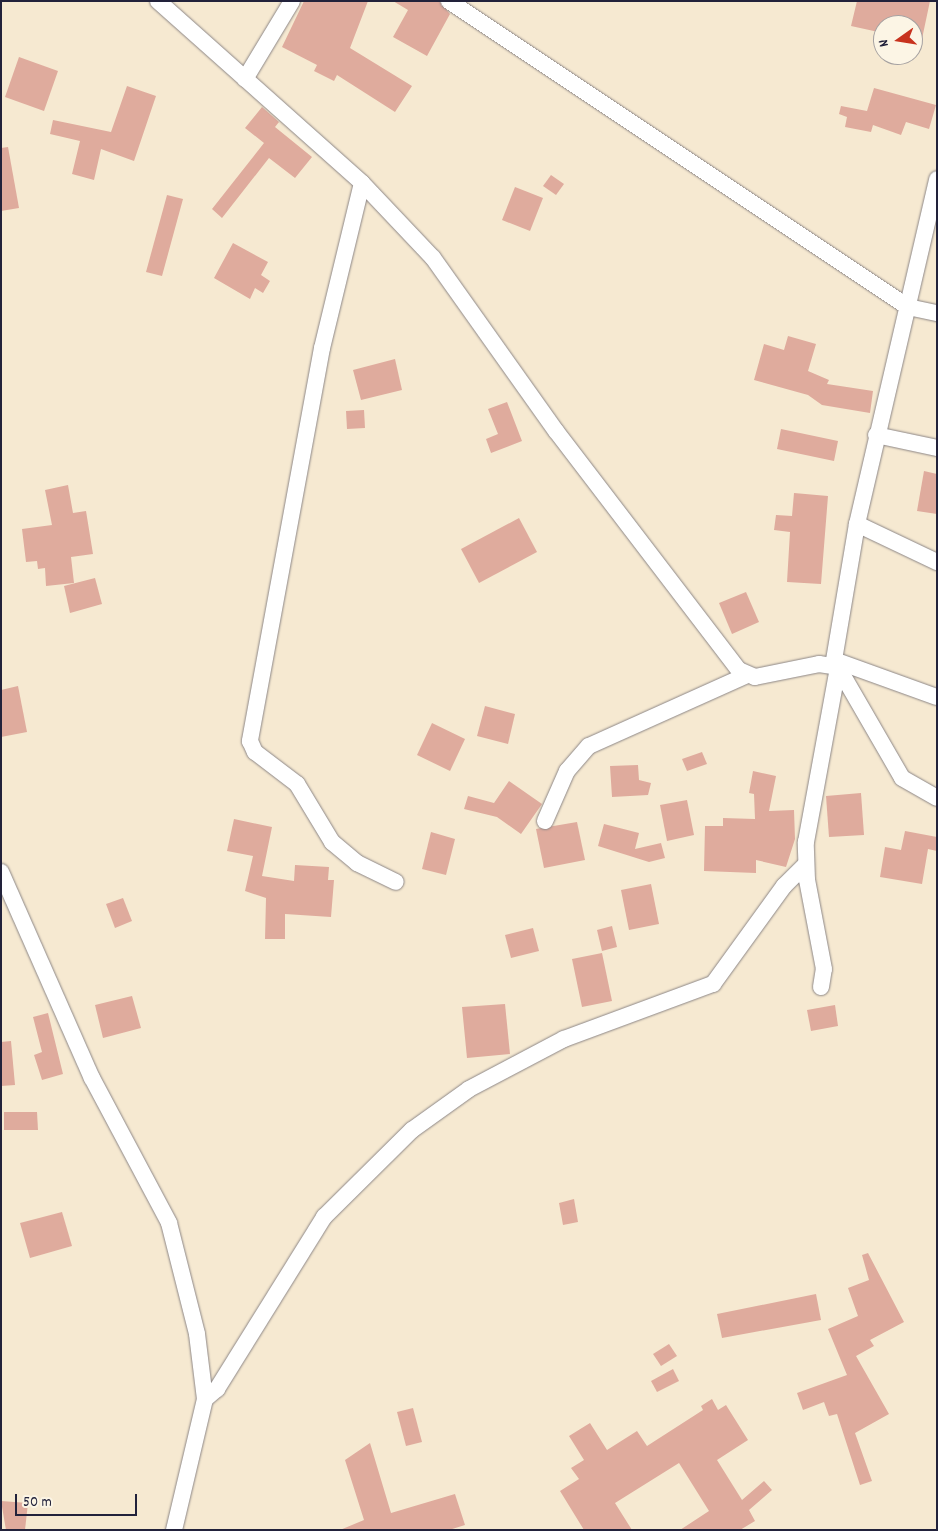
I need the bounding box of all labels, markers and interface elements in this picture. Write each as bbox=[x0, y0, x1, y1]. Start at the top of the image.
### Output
north arrow bbox=[873, 15, 923, 65]
text: N bbox=[874, 38, 895, 49]
scale bar bbox=[18, 1484, 140, 1516]
text: 50 m bbox=[23, 1492, 52, 1514]

